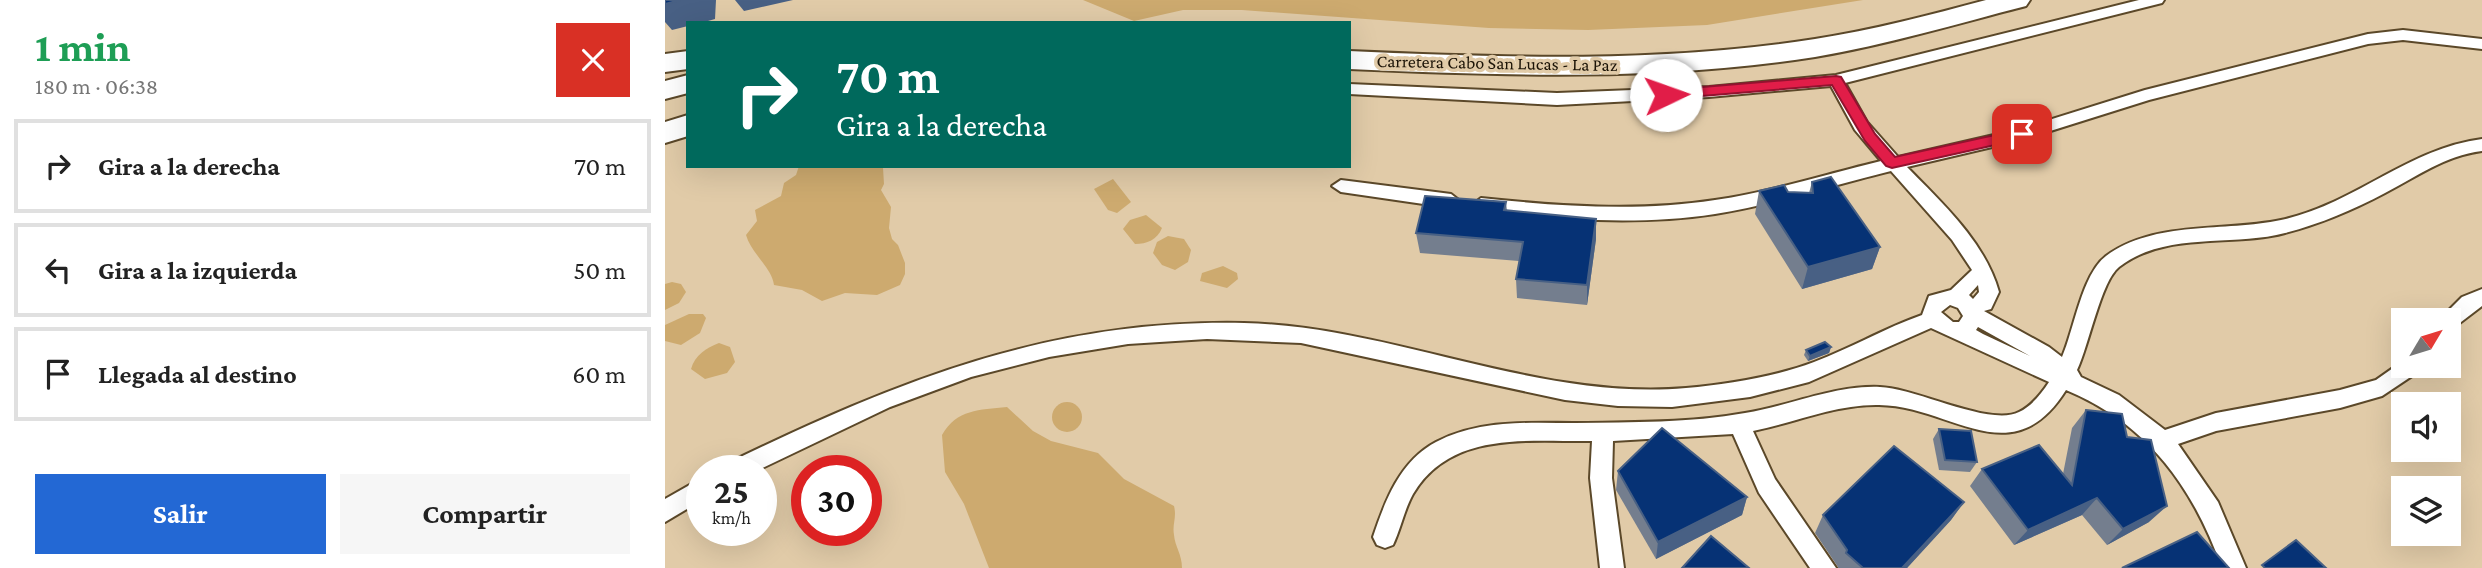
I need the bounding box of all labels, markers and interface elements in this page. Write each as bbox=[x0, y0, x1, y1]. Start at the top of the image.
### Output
text: 1 min bbox=[35, 23, 131, 70]
button: close bbox=[556, 23, 630, 97]
icon: right bbox=[721, 49, 812, 140]
text: 70 m bbox=[836, 49, 940, 104]
street label: Carretera Cabo San Lucas - La Paz bbox=[1376, 51, 1618, 75]
position arrow bbox=[1629, 58, 1703, 132]
text: 180 m · 06:38 bbox=[35, 73, 158, 99]
pin bbox=[1992, 104, 2052, 164]
text: Gira a la derecha bbox=[836, 107, 1047, 143]
icon: arrive bbox=[2003, 115, 2041, 153]
icon: right bbox=[39, 147, 77, 185]
text: Gira a la derecha bbox=[98, 152, 280, 181]
text: 70 m bbox=[574, 152, 626, 181]
icon: left bbox=[39, 251, 77, 289]
text: Gira a la izquierda bbox=[98, 256, 297, 285]
text: 50 m bbox=[573, 256, 626, 285]
north arrow bbox=[2391, 308, 2461, 378]
map controls bbox=[2391, 308, 2461, 546]
icon: arrive bbox=[39, 355, 77, 393]
text: Llegada al destino bbox=[98, 360, 297, 389]
text: 60 m bbox=[572, 360, 626, 389]
button: sound bbox=[2391, 392, 2461, 462]
speed limit sign: 30 bbox=[791, 455, 882, 546]
text: 25 bbox=[714, 472, 749, 511]
button: Salir bbox=[35, 474, 326, 554]
button: Compartir bbox=[340, 474, 630, 554]
button: layers bbox=[2391, 476, 2461, 546]
text: km/h bbox=[712, 508, 751, 528]

